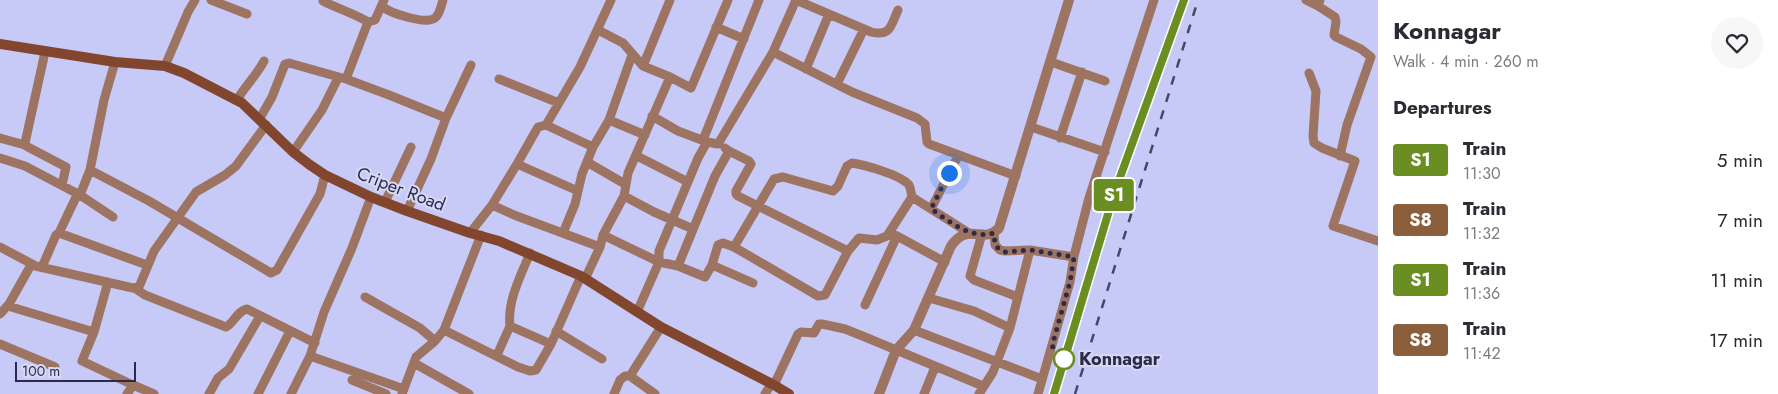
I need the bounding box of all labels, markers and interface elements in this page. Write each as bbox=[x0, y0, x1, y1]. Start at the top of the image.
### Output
text: Konnagar bbox=[1393, 13, 1501, 48]
button: heart bbox=[1711, 17, 1763, 69]
text: Walk · 4 min · 260 m bbox=[1393, 50, 1539, 73]
text: Departures bbox=[1393, 94, 1492, 121]
text: Train bbox=[1463, 135, 1506, 162]
text: S1 bbox=[1410, 147, 1431, 173]
text: 5 min bbox=[1717, 147, 1763, 174]
street label: Criper Road bbox=[353, 160, 449, 218]
your location bbox=[937, 161, 962, 186]
text: 11:30 bbox=[1463, 162, 1501, 185]
line badge: S1 bbox=[1092, 179, 1136, 211]
text: S1 bbox=[1104, 182, 1124, 208]
text: Train bbox=[1463, 195, 1506, 222]
text: S8 bbox=[1409, 207, 1432, 233]
text: 7 min bbox=[1718, 207, 1763, 234]
text: 11:32 bbox=[1463, 222, 1500, 245]
text: Train bbox=[1463, 255, 1506, 282]
text: S1 bbox=[1410, 267, 1431, 293]
text: 11 min bbox=[1710, 267, 1763, 294]
text: 11:36 bbox=[1463, 282, 1500, 305]
text: Train bbox=[1463, 315, 1506, 342]
text: S8 bbox=[1409, 327, 1432, 353]
text: 17 min bbox=[1709, 327, 1763, 354]
text: 11:42 bbox=[1463, 342, 1501, 365]
place label: Konnagar bbox=[1079, 346, 1161, 372]
marker: Konnagar bbox=[1053, 348, 1075, 370]
scale bar bbox=[15, 359, 136, 382]
text: 100 m bbox=[22, 361, 60, 381]

